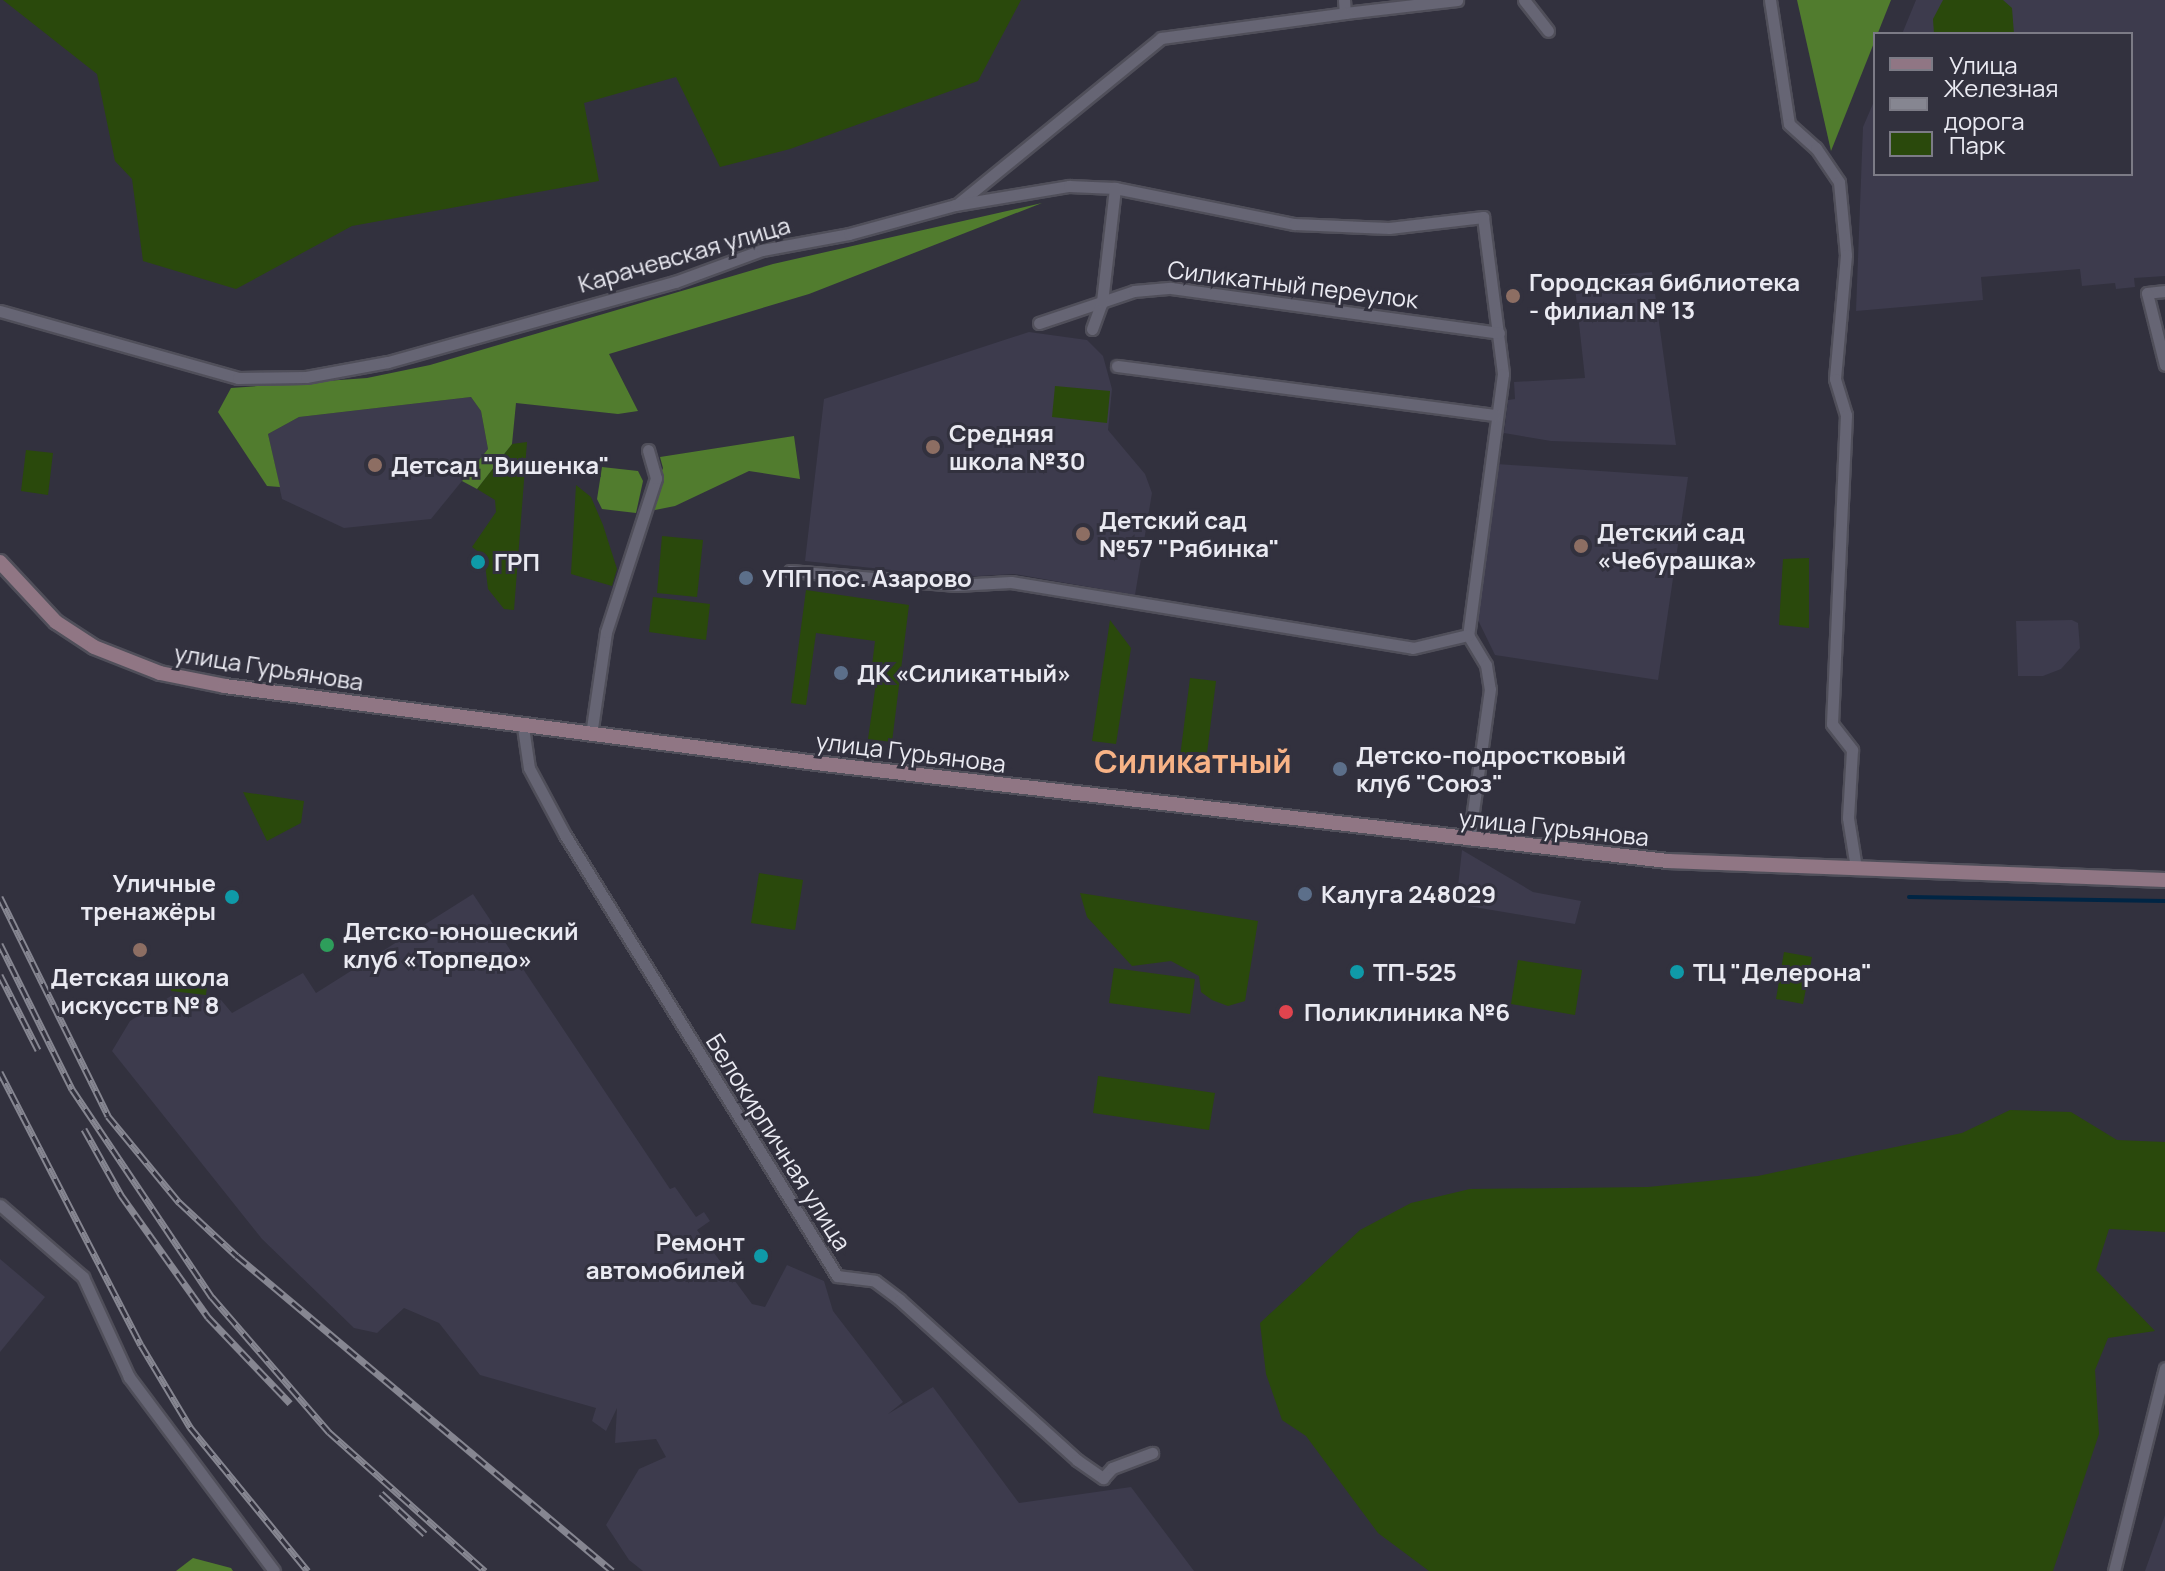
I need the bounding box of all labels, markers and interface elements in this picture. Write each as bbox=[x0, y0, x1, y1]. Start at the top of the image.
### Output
legend bbox=[1873, 32, 2133, 176]
text: Улица bbox=[1949, 48, 2018, 81]
text: Железная дорога bbox=[1944, 71, 2059, 137]
text: Парк bbox=[1949, 128, 2005, 161]
street label: Карачевская улица bbox=[575, 210, 793, 298]
street label: Силикатный переулок bbox=[1166, 254, 1420, 314]
place label: Городская библиотека - филиал № 13 bbox=[1529, 268, 1800, 324]
marker: Городская библиотека - филиал № 13 bbox=[1504, 287, 1522, 305]
place label: Средняя школа №30 bbox=[949, 419, 1086, 475]
marker: Средняя школа №30 bbox=[924, 438, 942, 456]
place label: Детсад "Вишенка" bbox=[391, 451, 610, 479]
marker: Детсад "Вишенка" bbox=[366, 456, 384, 474]
place label: Детский сад №57 "Рябинка" bbox=[1099, 506, 1280, 562]
place label: Детский сад «Чебурашка» bbox=[1597, 518, 1757, 574]
marker: Детский сад №57 "Рябинка" bbox=[1074, 525, 1092, 543]
marker: Детский сад «Чебурашка» bbox=[1572, 537, 1590, 555]
place label: ГРП bbox=[494, 548, 540, 576]
marker: ГРП bbox=[469, 553, 487, 571]
place label: УПП пос. Азарово bbox=[762, 564, 972, 592]
marker: УПП пос. Азарово bbox=[737, 569, 755, 587]
street label: улица Гурьянова bbox=[172, 638, 366, 696]
place label: ДК «Силикатный» bbox=[857, 659, 1072, 687]
marker: ДК «Силикатный» bbox=[832, 664, 850, 682]
street label: улица Гурьянова bbox=[814, 726, 1008, 778]
place label: Детско-подростковый клуб "Союз" bbox=[1356, 741, 1626, 797]
district label: Силикатный bbox=[1094, 742, 1292, 780]
marker: Детско-подростковый клуб "Союз" bbox=[1331, 760, 1349, 778]
street label: улица Гурьянова bbox=[1457, 803, 1651, 851]
place label: Уличные тренажёры bbox=[80, 869, 216, 925]
place label: Калуга 248029 bbox=[1321, 880, 1496, 908]
marker: Калуга 248029 bbox=[1296, 885, 1314, 903]
marker: Уличные тренажёры bbox=[223, 888, 241, 906]
place label: Детско-юношеский клуб «Торпедо» bbox=[343, 917, 579, 973]
marker: Детско-юношеский клуб «Торпедо» bbox=[318, 936, 336, 954]
marker: Детская школа искусств № 8 bbox=[131, 941, 149, 959]
place label: ТП-525 bbox=[1373, 958, 1457, 986]
place label: ТЦ "Делерона" bbox=[1693, 958, 1872, 986]
place label: Детская школа искусств № 8 bbox=[51, 963, 229, 1019]
marker: ТП-525 bbox=[1348, 963, 1366, 981]
marker: ТЦ "Делерона" bbox=[1668, 963, 1686, 981]
place label: Поликлиника №6 bbox=[1304, 998, 1510, 1026]
marker: Поликлиника №6 bbox=[1275, 1001, 1297, 1023]
street label: Белокирпичная улица bbox=[701, 1028, 857, 1256]
place label: Ремонт автомобилей bbox=[586, 1228, 745, 1284]
marker: Ремонт автомобилей bbox=[752, 1247, 770, 1265]

